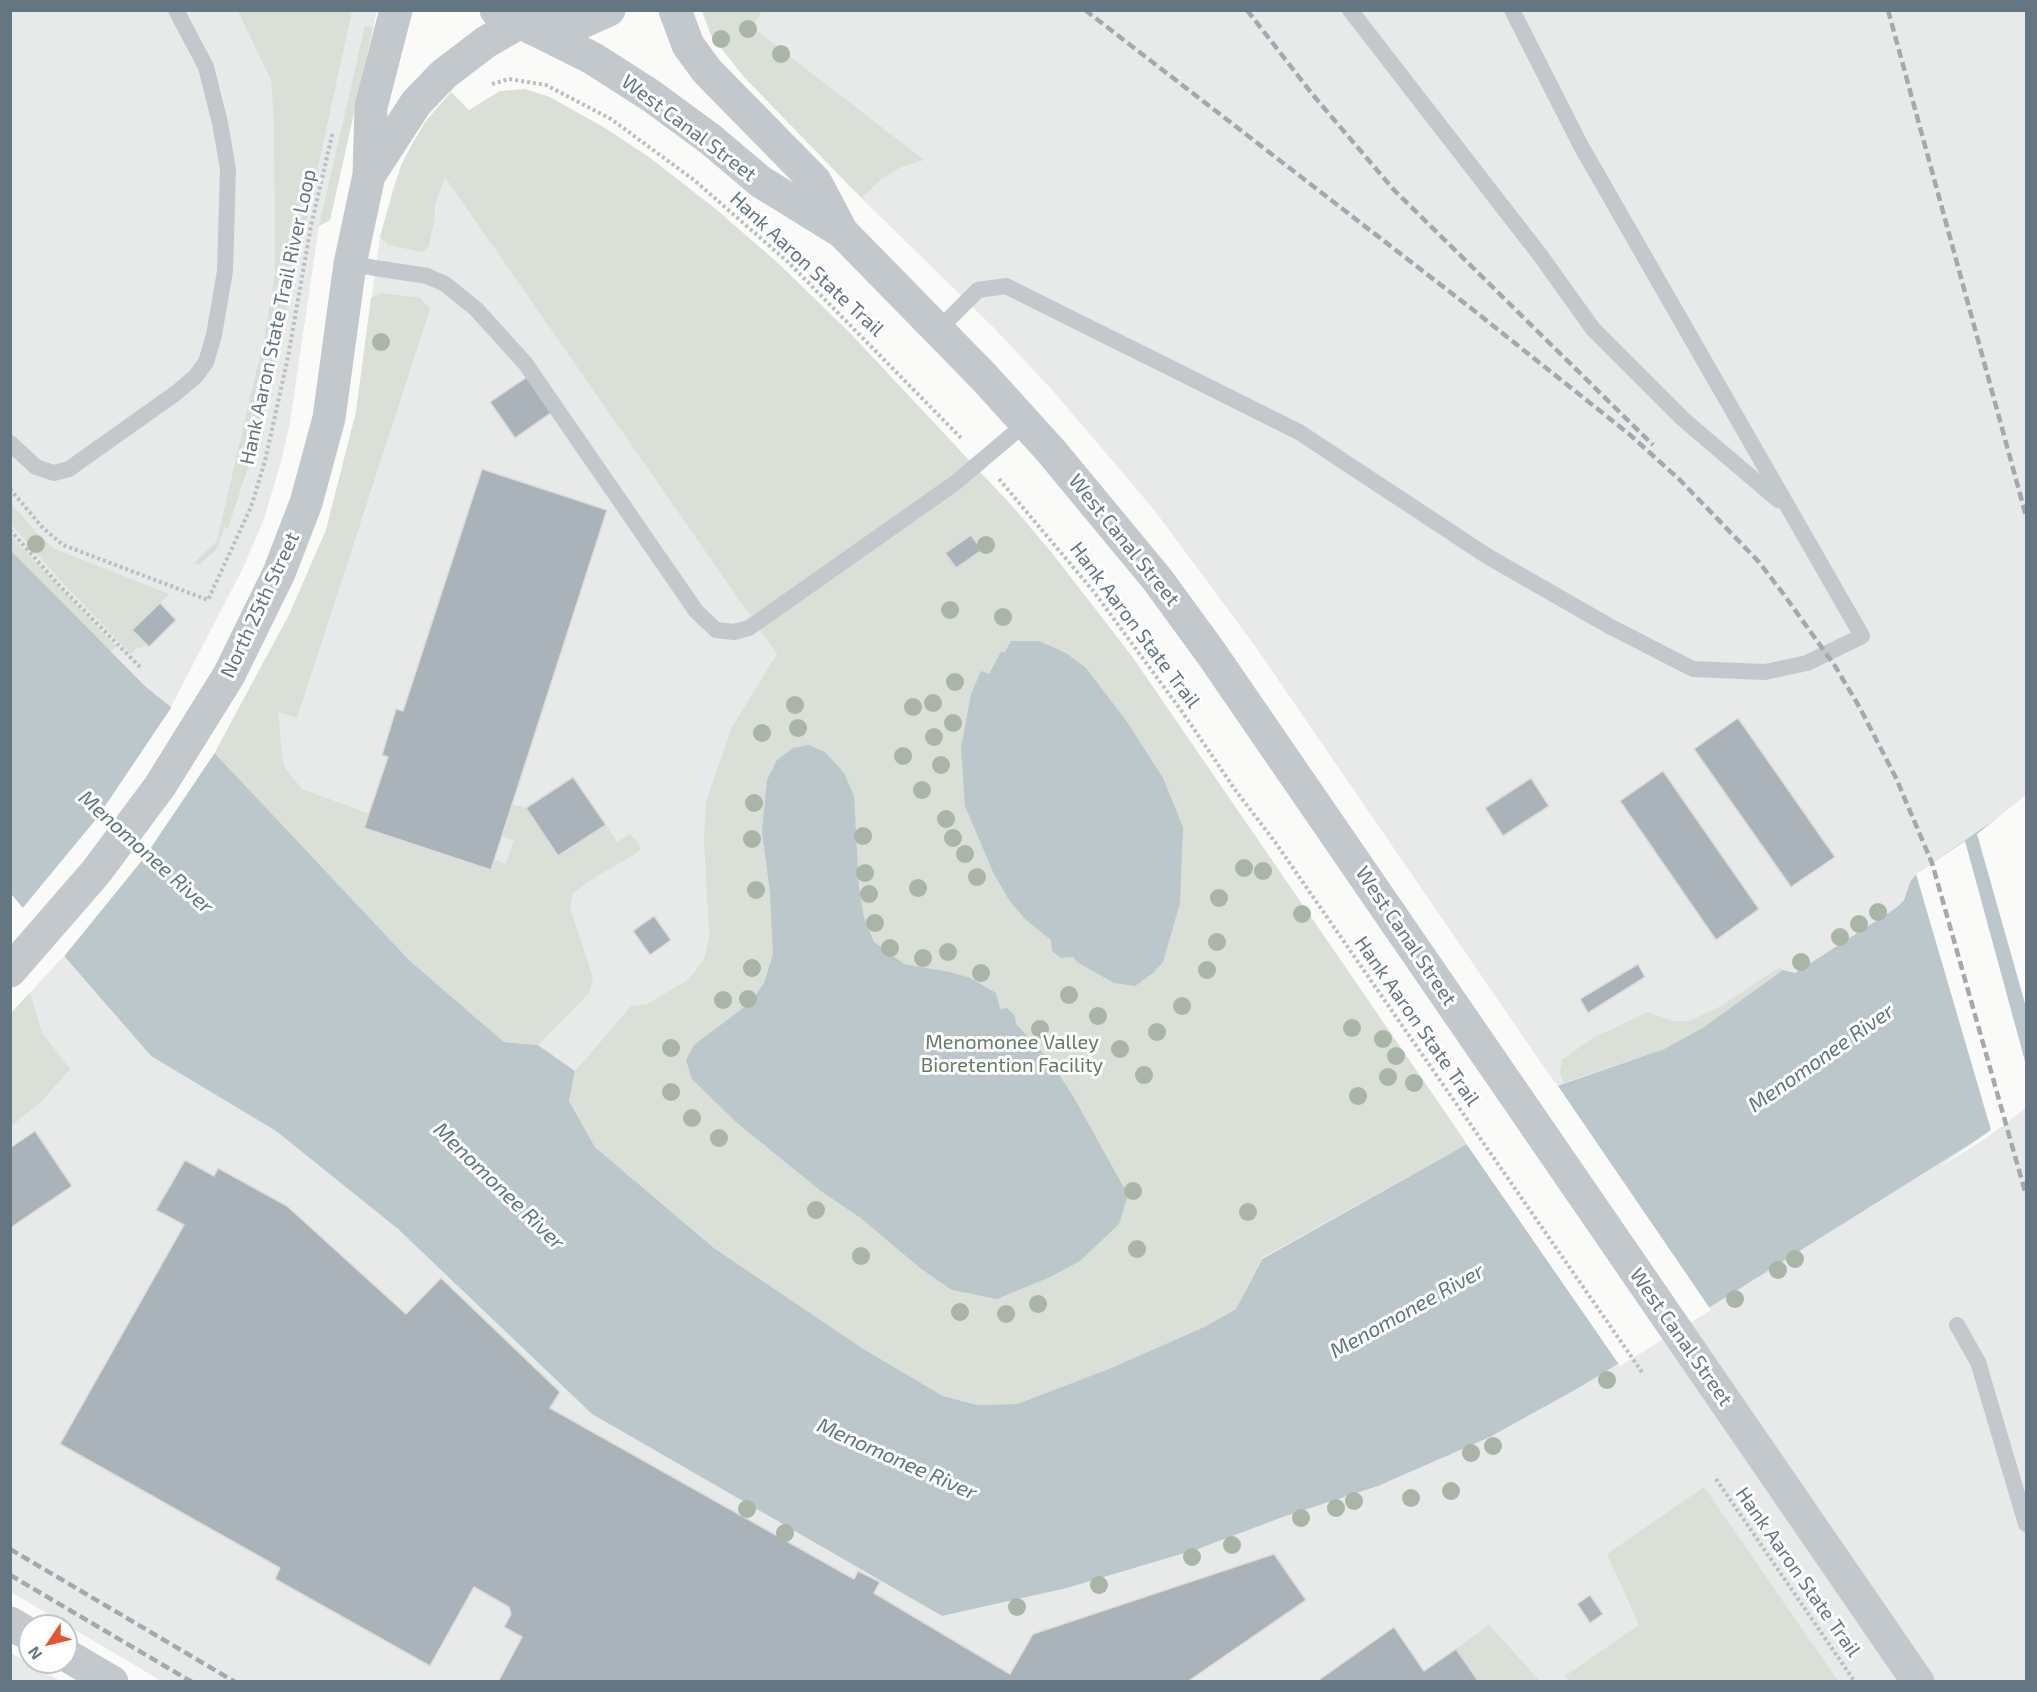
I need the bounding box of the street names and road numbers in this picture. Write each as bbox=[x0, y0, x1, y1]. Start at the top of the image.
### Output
street label: West Canal Street bbox=[617, 70, 761, 186]
street label: Hank Aaron State Trail River Loop bbox=[235, 167, 321, 467]
street label: Hank Aaron State Trail bbox=[725, 187, 889, 341]
street label: West Canal Street bbox=[1064, 469, 1184, 611]
street label: North 25th Street bbox=[216, 528, 304, 682]
street label: Hank Aaron State Trail bbox=[1065, 537, 1205, 713]
street label: West Canal Street bbox=[1351, 862, 1461, 1010]
street label: Hank Aaron State Trail bbox=[1349, 932, 1485, 1110]
street label: West Canal Street bbox=[1625, 1264, 1737, 1410]
street label: Hank Aaron State Trail bbox=[1730, 1483, 1866, 1661]

